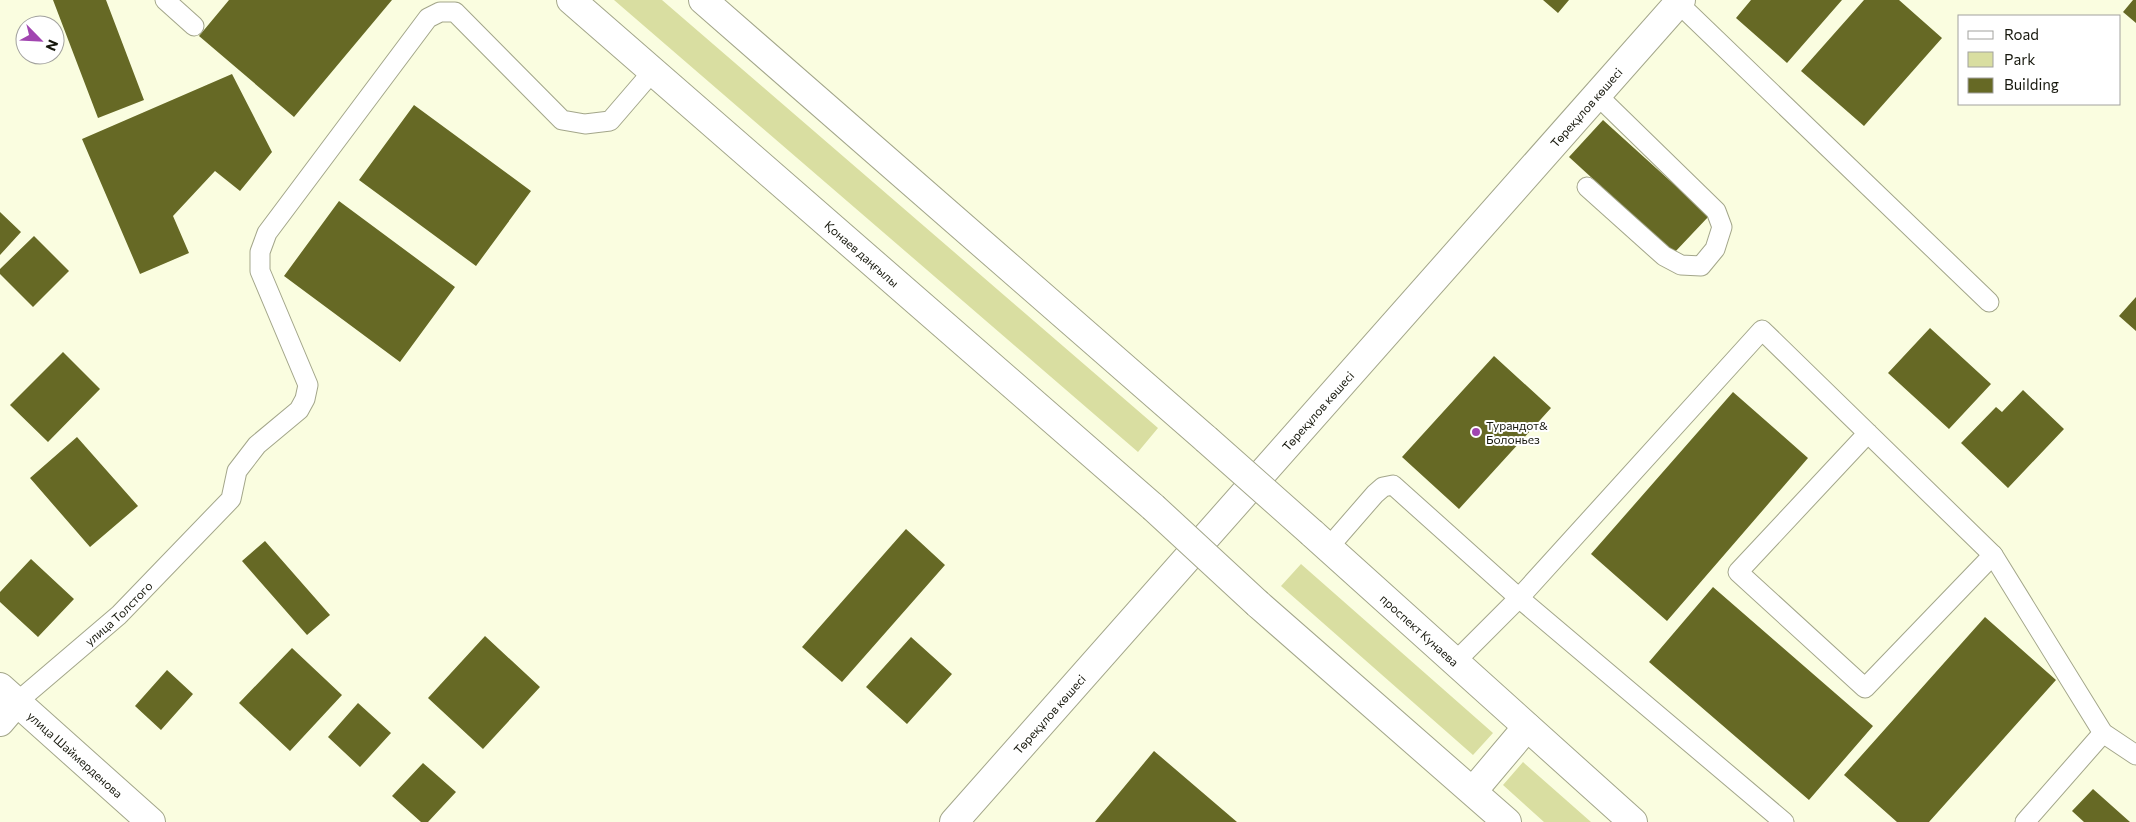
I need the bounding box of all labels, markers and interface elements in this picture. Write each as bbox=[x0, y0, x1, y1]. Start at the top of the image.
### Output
north arrow bbox=[15, 15, 65, 65]
legend bbox=[1958, 15, 2121, 105]
text: Road bbox=[2004, 25, 2039, 43]
text: N bbox=[42, 37, 62, 54]
text: Park bbox=[2004, 50, 2035, 68]
street label: Төреқұлов көшесі bbox=[1547, 65, 1625, 150]
text: Building bbox=[2004, 75, 2059, 93]
street label: Қонаев даңғылы bbox=[822, 217, 902, 290]
street label: Төреқұлов көшесі bbox=[1279, 368, 1356, 453]
place label: Турандот& Болоньез bbox=[1486, 418, 1548, 446]
marker: Турандот& Болоньез bbox=[1470, 426, 1482, 438]
street label: улица Толстого bbox=[82, 578, 155, 648]
street label: проспект Кунаева bbox=[1378, 591, 1462, 669]
street label: Төреқұлов көшесі bbox=[1011, 672, 1088, 757]
street label: улица Шаймерденова bbox=[25, 708, 126, 800]

